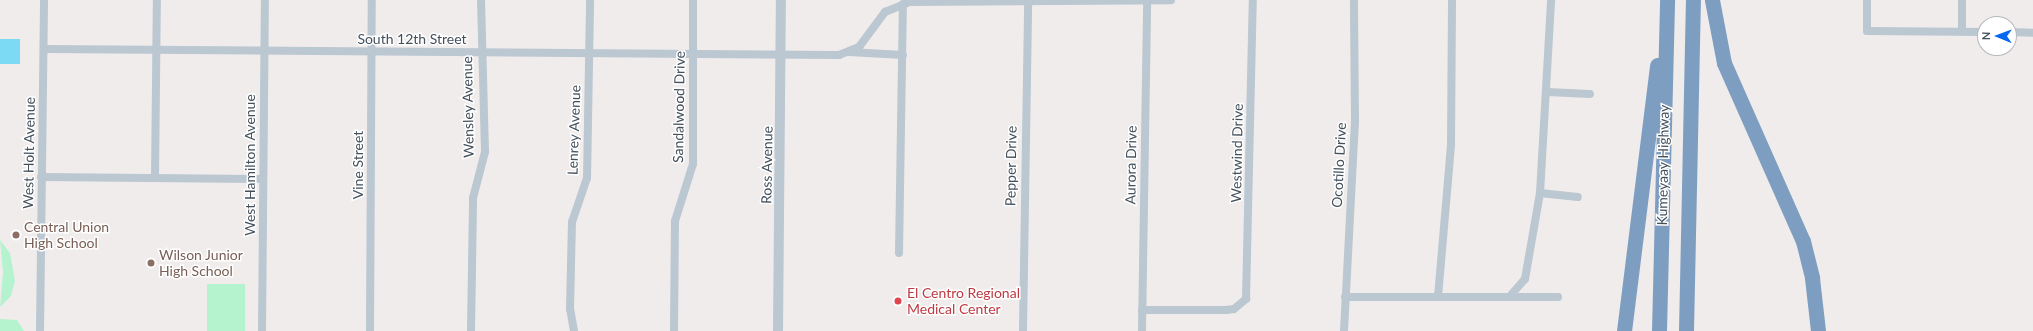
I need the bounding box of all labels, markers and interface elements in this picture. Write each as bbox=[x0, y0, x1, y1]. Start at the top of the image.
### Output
north arrow bbox=[1977, 16, 2017, 56]
street label: South 12th Street bbox=[357, 31, 467, 47]
text: N bbox=[1979, 31, 1992, 40]
street label: Sandalwood Drive bbox=[670, 51, 688, 163]
street label: Wensley Avenue bbox=[459, 56, 477, 158]
street label: Lenrey Avenue bbox=[564, 84, 584, 176]
street label: West Hamilton Avenue bbox=[242, 94, 258, 236]
street label: West Holt Avenue bbox=[20, 97, 38, 209]
street label: Westwind Drive bbox=[1228, 103, 1246, 203]
street label: Kumeyaay Highway bbox=[1654, 104, 1672, 226]
street label: Ocotillo Drive bbox=[1328, 122, 1350, 208]
street label: Aurora Drive bbox=[1122, 125, 1140, 205]
street label: Ross Avenue bbox=[758, 126, 776, 204]
street label: Pepper Drive bbox=[1002, 126, 1020, 206]
street label: Vine Street bbox=[350, 131, 366, 199]
place label: Central Union High School bbox=[24, 219, 109, 252]
marker: Central Union High School bbox=[11, 230, 21, 240]
place label: Wilson Junior High School bbox=[159, 247, 243, 280]
marker: Wilson Junior High School bbox=[146, 258, 156, 268]
place label: El Centro Regional Medical Center bbox=[907, 285, 1020, 318]
marker: El Centro Regional Medical Center bbox=[892, 295, 904, 307]

